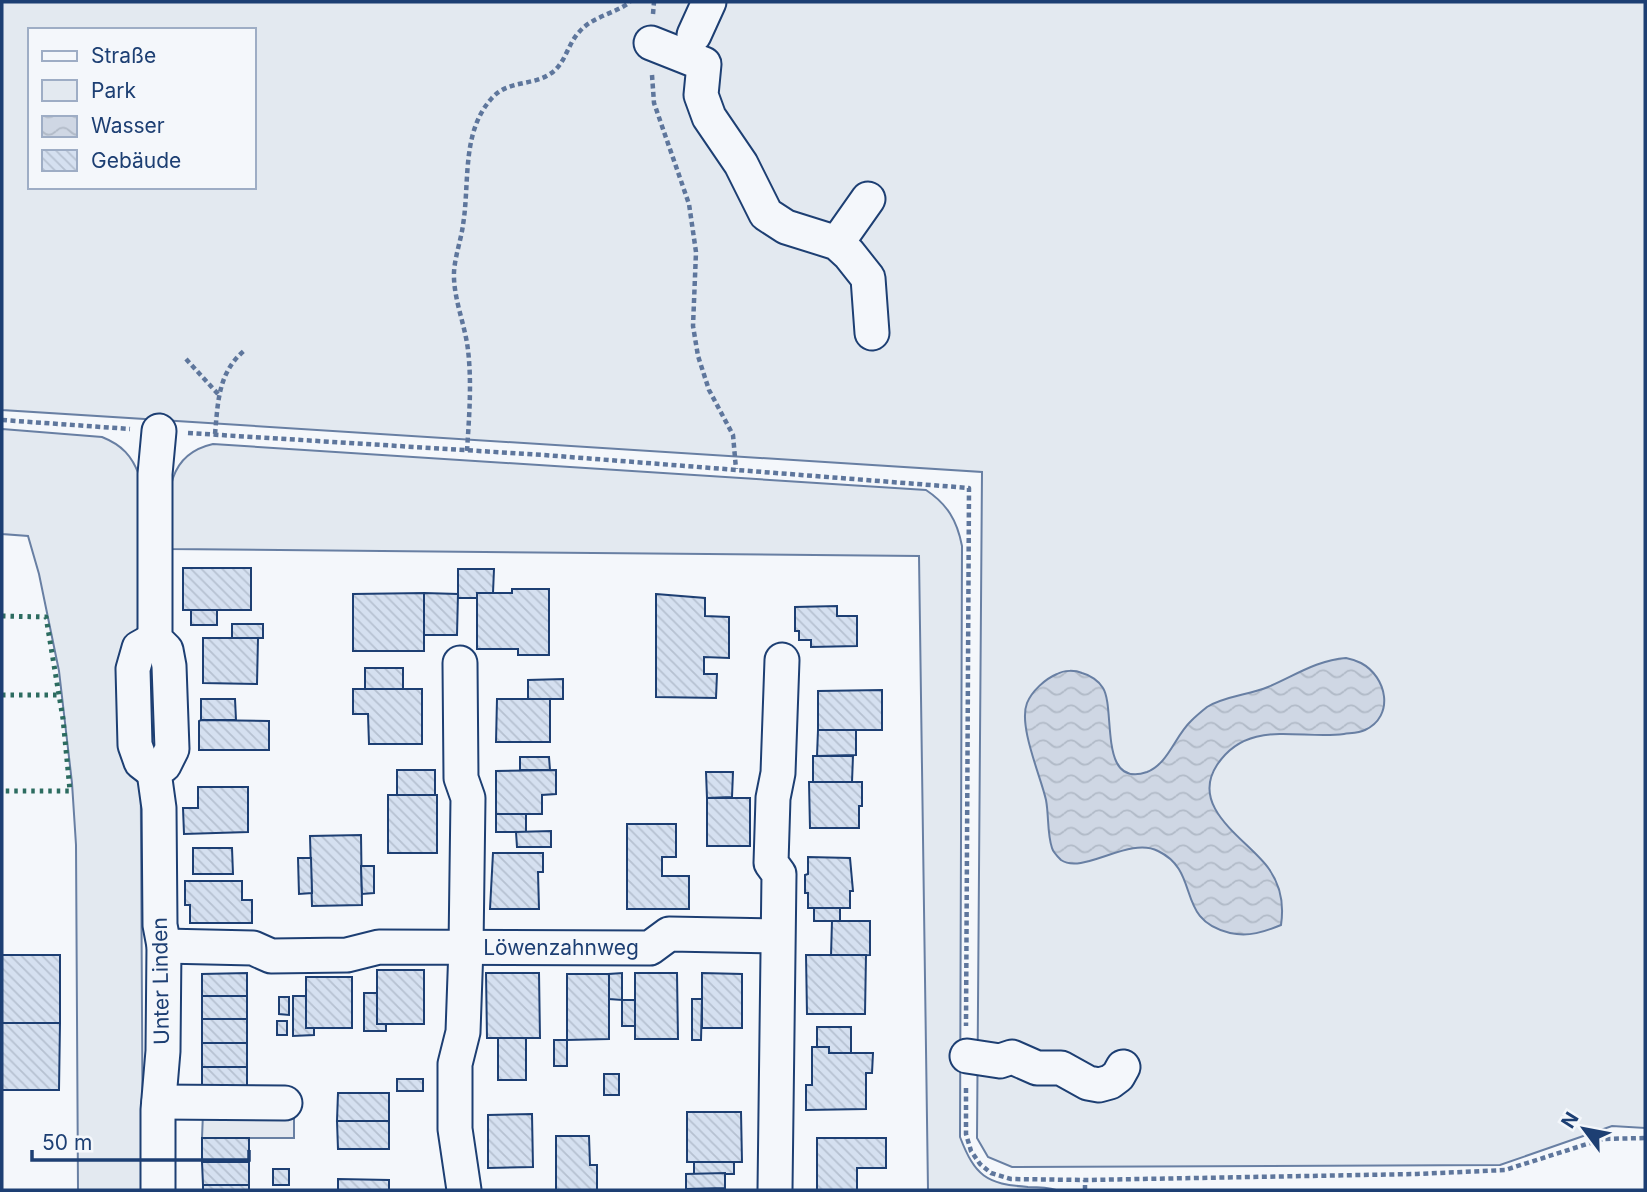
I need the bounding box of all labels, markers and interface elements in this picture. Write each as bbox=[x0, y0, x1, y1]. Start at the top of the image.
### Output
legend bbox=[28, 28, 256, 189]
text: Straße bbox=[91, 43, 156, 68]
text: Park bbox=[91, 78, 136, 103]
text: Wasser bbox=[91, 113, 165, 138]
text: Gebäude bbox=[91, 148, 181, 173]
street label: Unter Linden bbox=[147, 917, 174, 1045]
street label: Löwenzahnweg bbox=[483, 935, 639, 960]
north arrow bbox=[1549, 1094, 1619, 1164]
text: N bbox=[1556, 1108, 1584, 1132]
scale bar bbox=[32, 1118, 248, 1162]
text: 50 m bbox=[42, 1130, 92, 1155]

